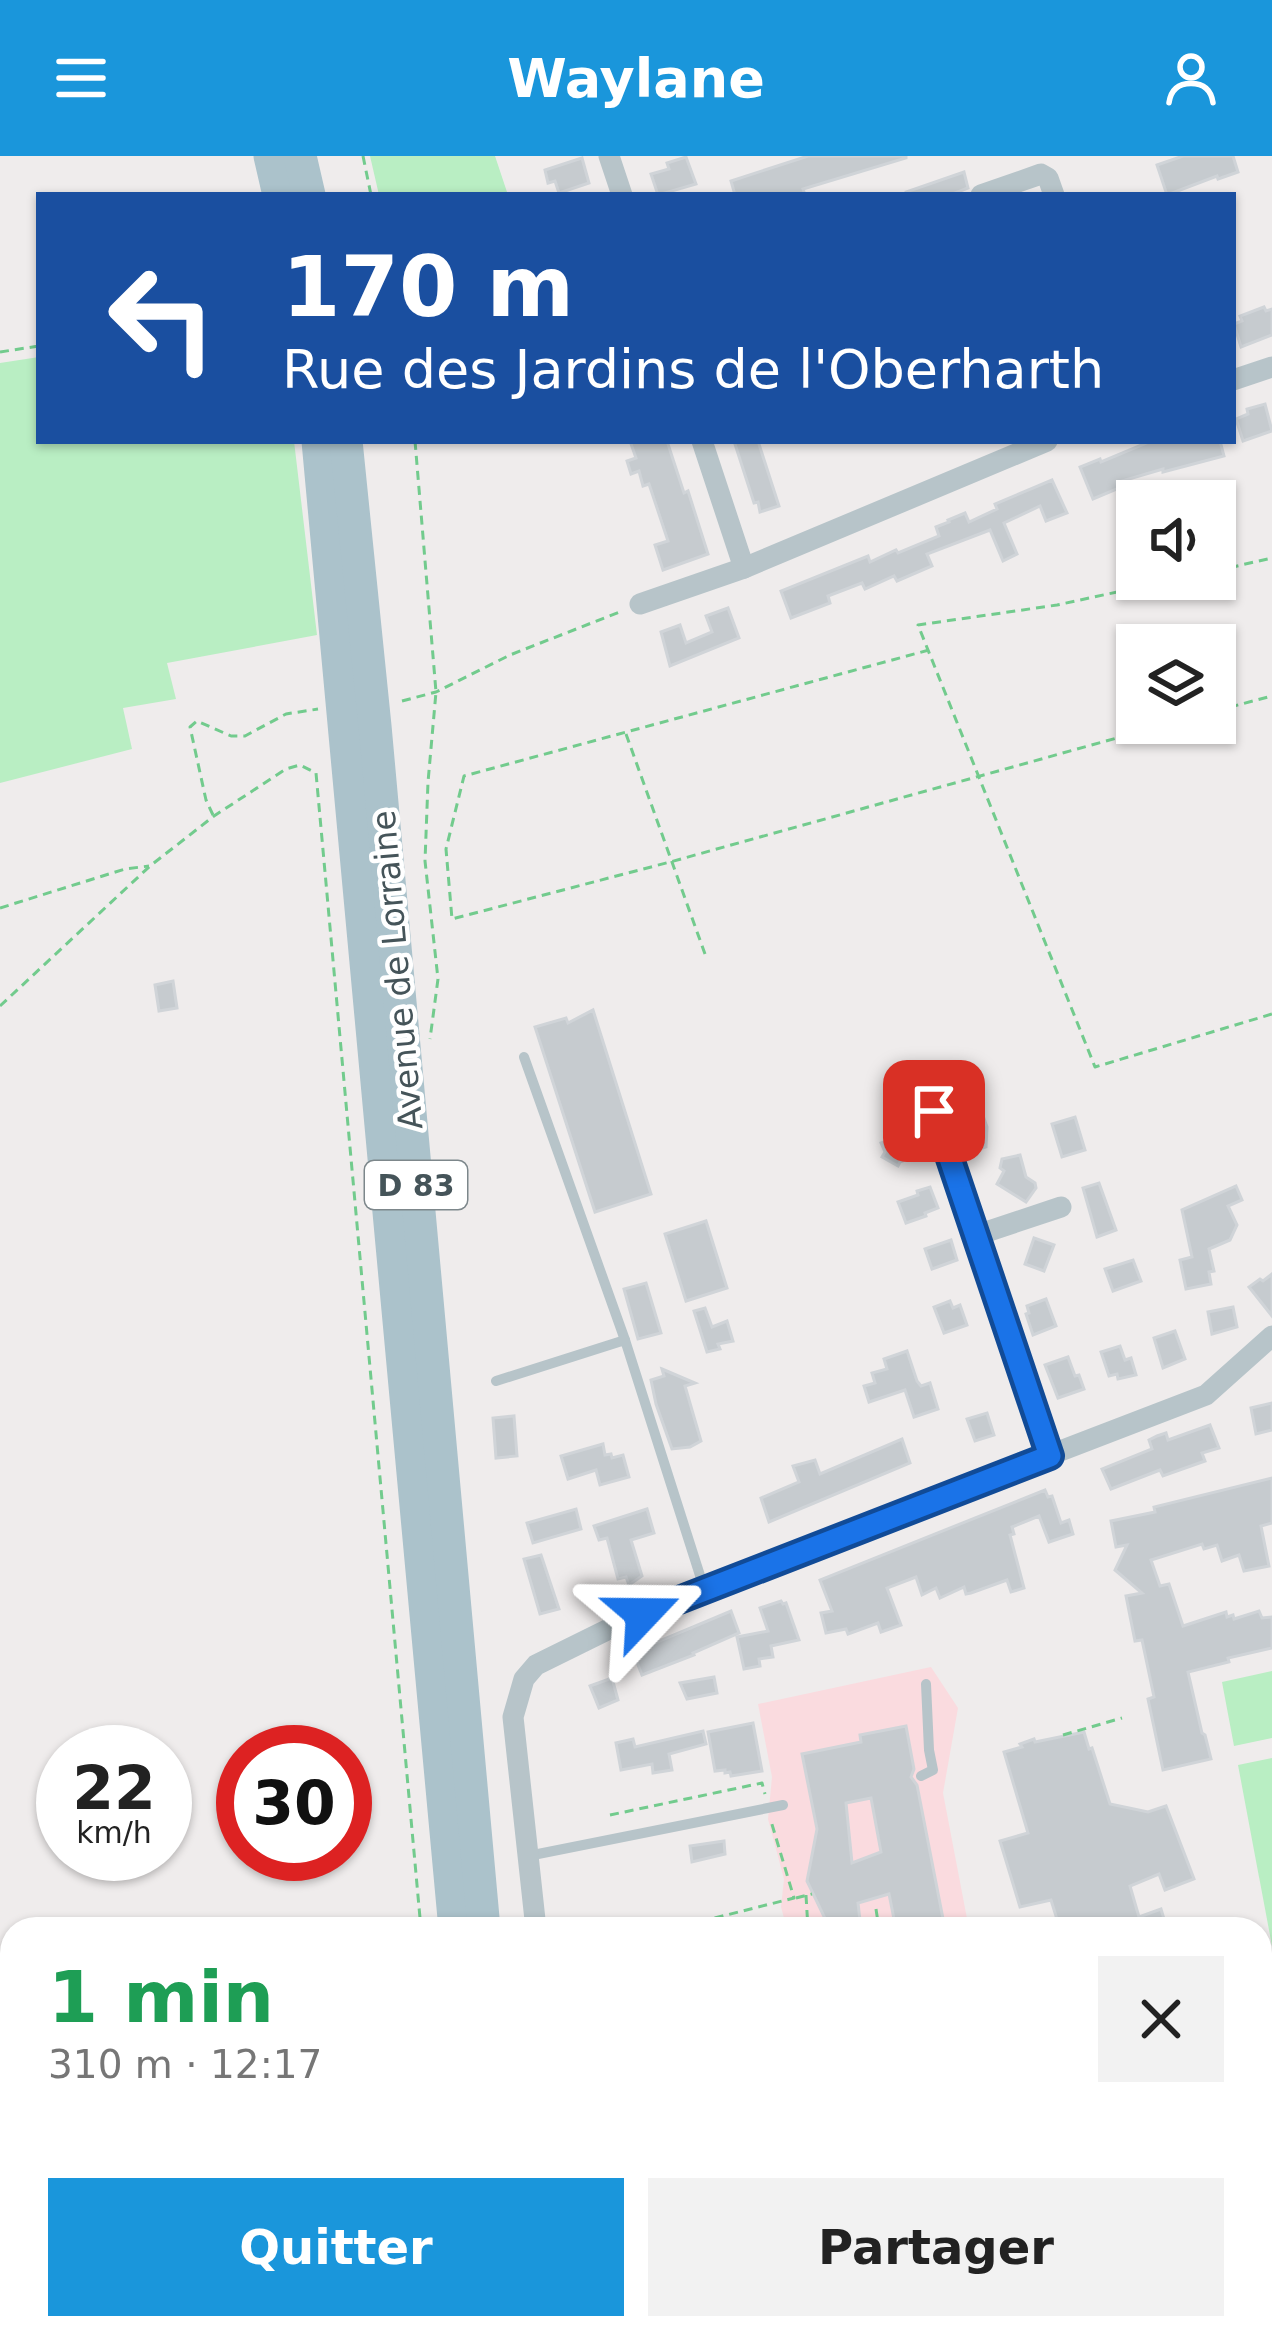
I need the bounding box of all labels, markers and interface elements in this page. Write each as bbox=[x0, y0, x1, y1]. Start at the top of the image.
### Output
icon: menu bbox=[48, 45, 114, 111]
icon: person bbox=[1158, 45, 1224, 111]
text: Waylane bbox=[507, 47, 765, 110]
text: 170 m bbox=[282, 238, 574, 336]
icon: left bbox=[84, 240, 240, 396]
text: Rue des Jardins de l'Oberharth bbox=[282, 338, 1104, 401]
map controls bbox=[1116, 480, 1236, 744]
button: sound bbox=[1116, 480, 1236, 600]
button: layers bbox=[1116, 624, 1236, 744]
street label: Avenue de Lorraine bbox=[364, 809, 430, 1131]
pin bbox=[883, 1060, 985, 1162]
icon: arrive bbox=[901, 1078, 967, 1144]
road number: D 83 bbox=[365, 1161, 467, 1209]
position arrow bbox=[580, 1551, 706, 1677]
speed limit sign: 30 bbox=[216, 1725, 372, 1881]
text: 22 bbox=[72, 1753, 156, 1823]
text: km/h bbox=[76, 1815, 152, 1850]
text: 1 min bbox=[48, 1955, 274, 2039]
button: close bbox=[1098, 1956, 1224, 2082]
text: 310 m · 12:17 bbox=[48, 2042, 322, 2087]
button: Quitter bbox=[48, 2178, 624, 2316]
button: Partager bbox=[648, 2178, 1224, 2316]

